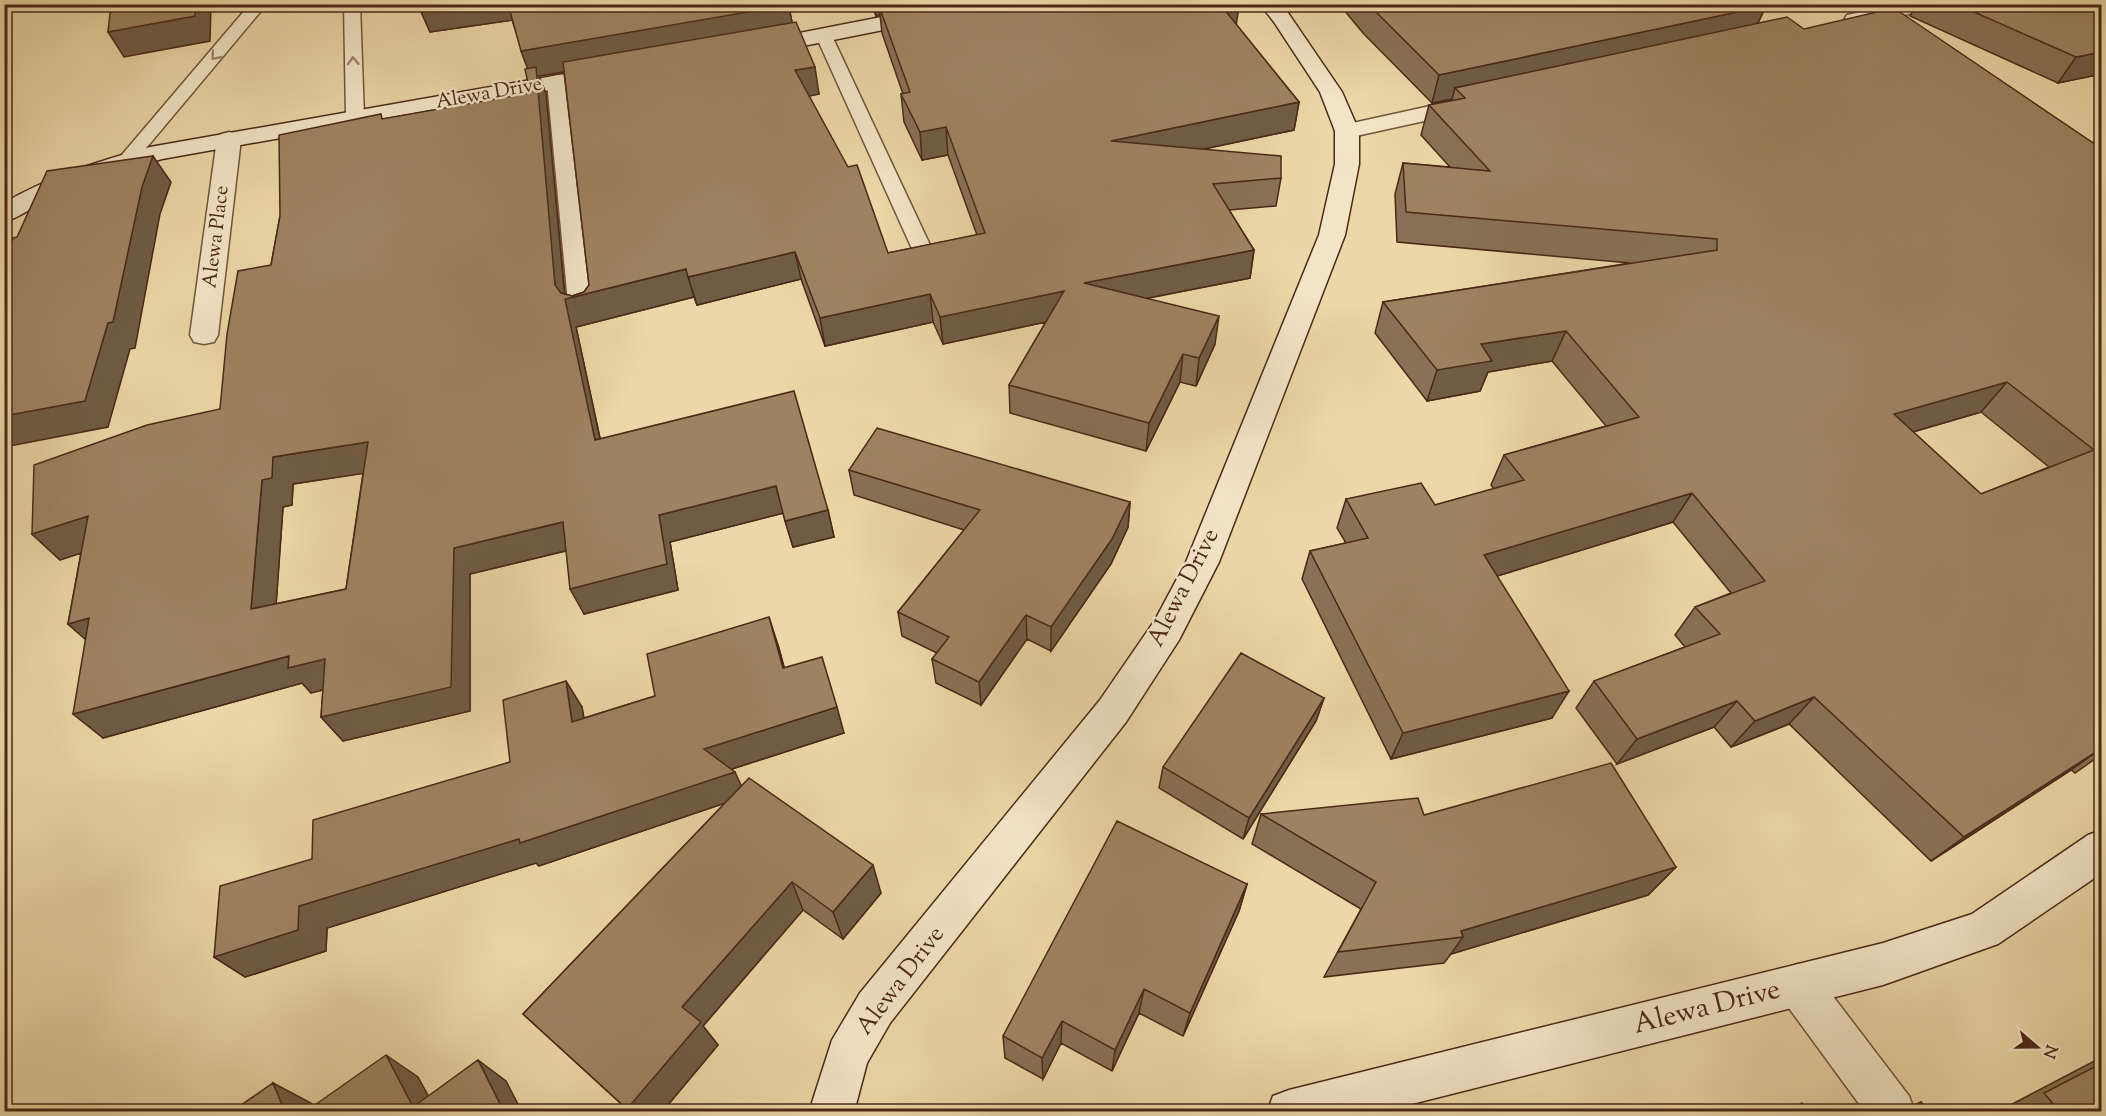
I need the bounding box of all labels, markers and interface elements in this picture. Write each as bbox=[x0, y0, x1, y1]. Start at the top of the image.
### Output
one-way arrow bbox=[212, 49, 223, 60]
one-way arrow bbox=[347, 56, 360, 65]
street label: Alewa Drive bbox=[434, 70, 544, 118]
street label: Alewa Place bbox=[196, 184, 238, 290]
street label: Alewa Drive bbox=[1140, 523, 1228, 653]
street label: Alewa Drive bbox=[849, 919, 953, 1043]
street label: Alewa Drive bbox=[1629, 970, 1785, 1046]
north arrow bbox=[2007, 1017, 2067, 1077]
text: N bbox=[2036, 1041, 2062, 1061]

